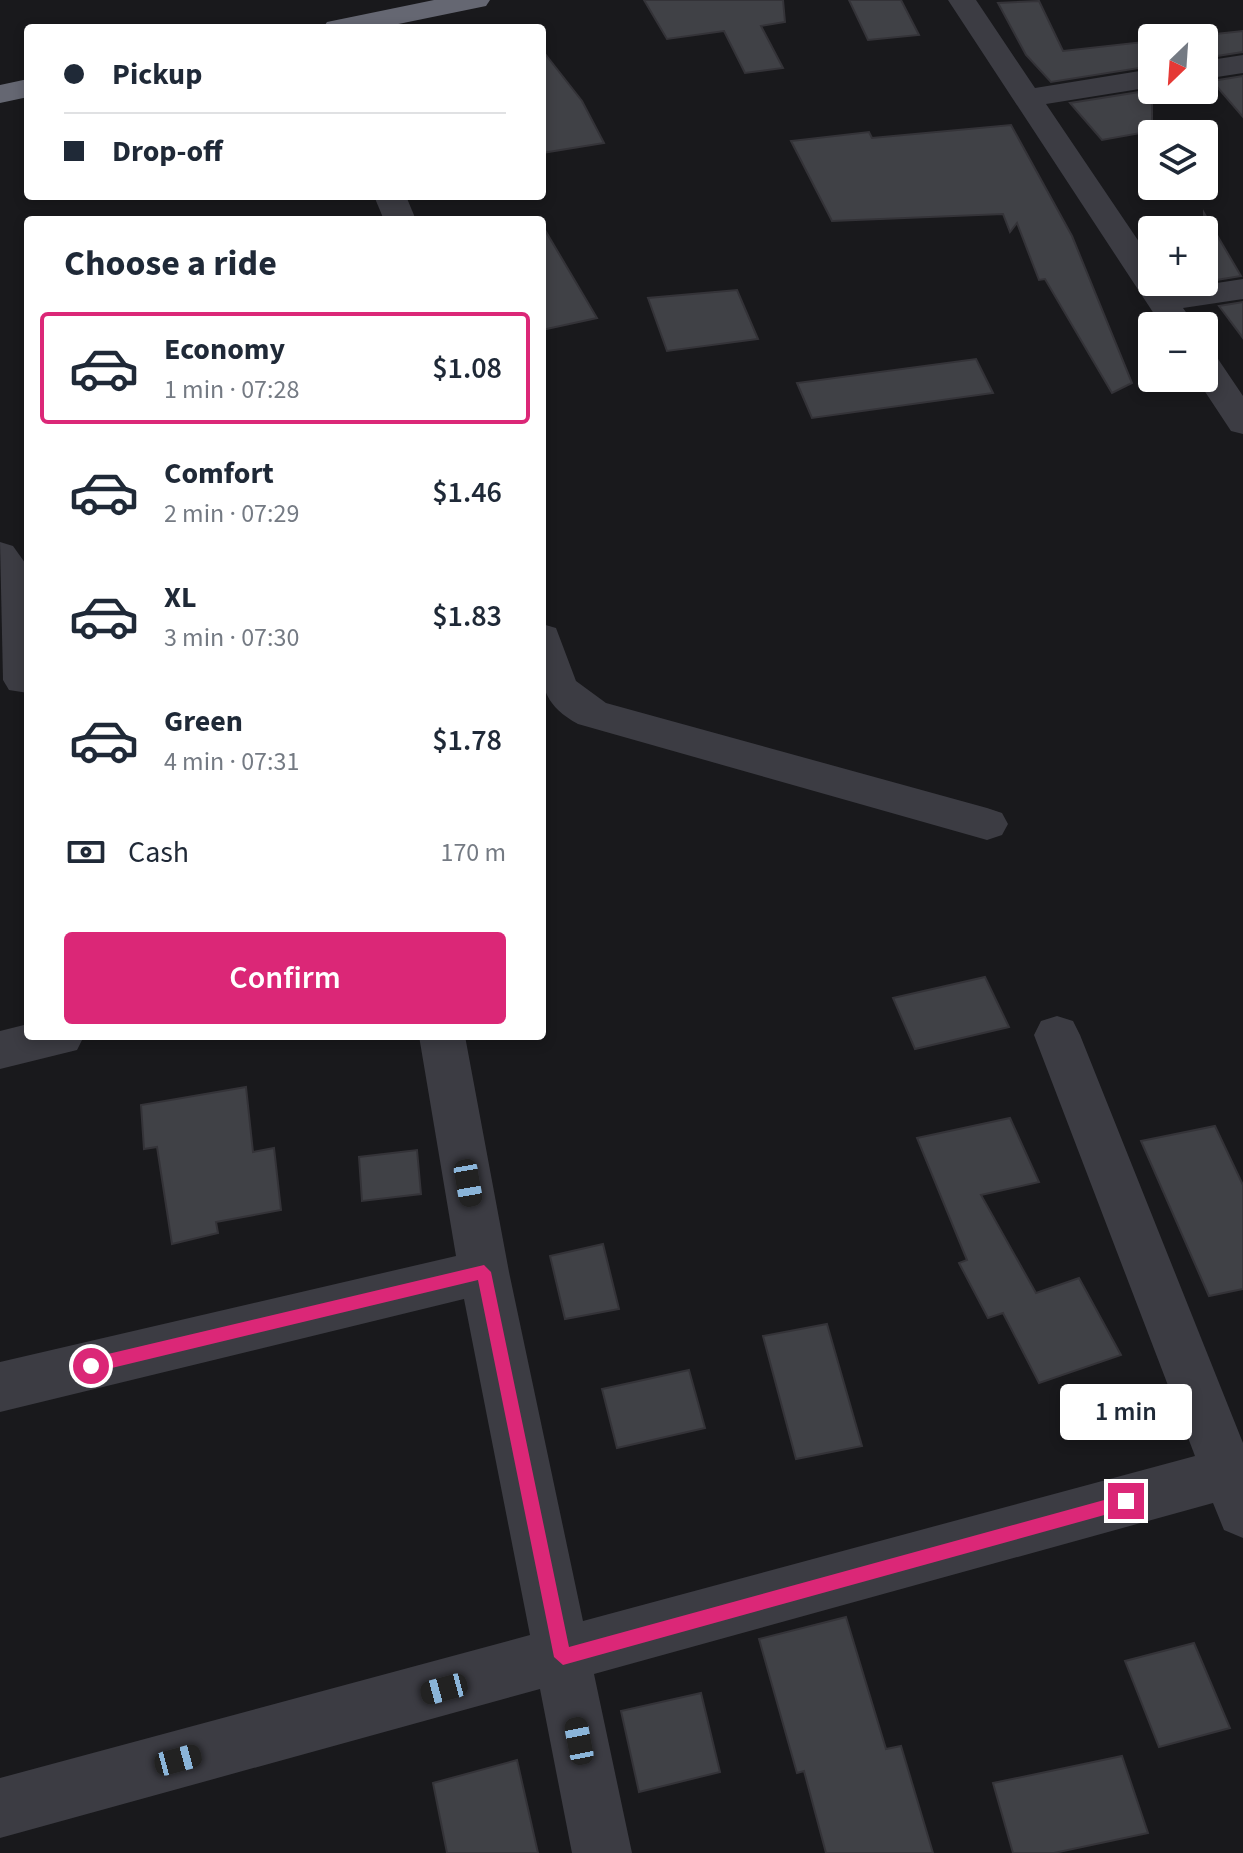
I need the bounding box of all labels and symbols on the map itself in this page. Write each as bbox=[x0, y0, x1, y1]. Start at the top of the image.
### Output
north arrow bbox=[1138, 24, 1218, 104]
car bbox=[452, 1157, 484, 1209]
route start bbox=[73, 1348, 109, 1384]
callout: 1 min bbox=[1060, 1385, 1192, 1441]
route end bbox=[1108, 1483, 1144, 1519]
car bbox=[418, 1671, 470, 1707]
car bbox=[563, 1715, 595, 1767]
car bbox=[152, 1742, 204, 1778]

